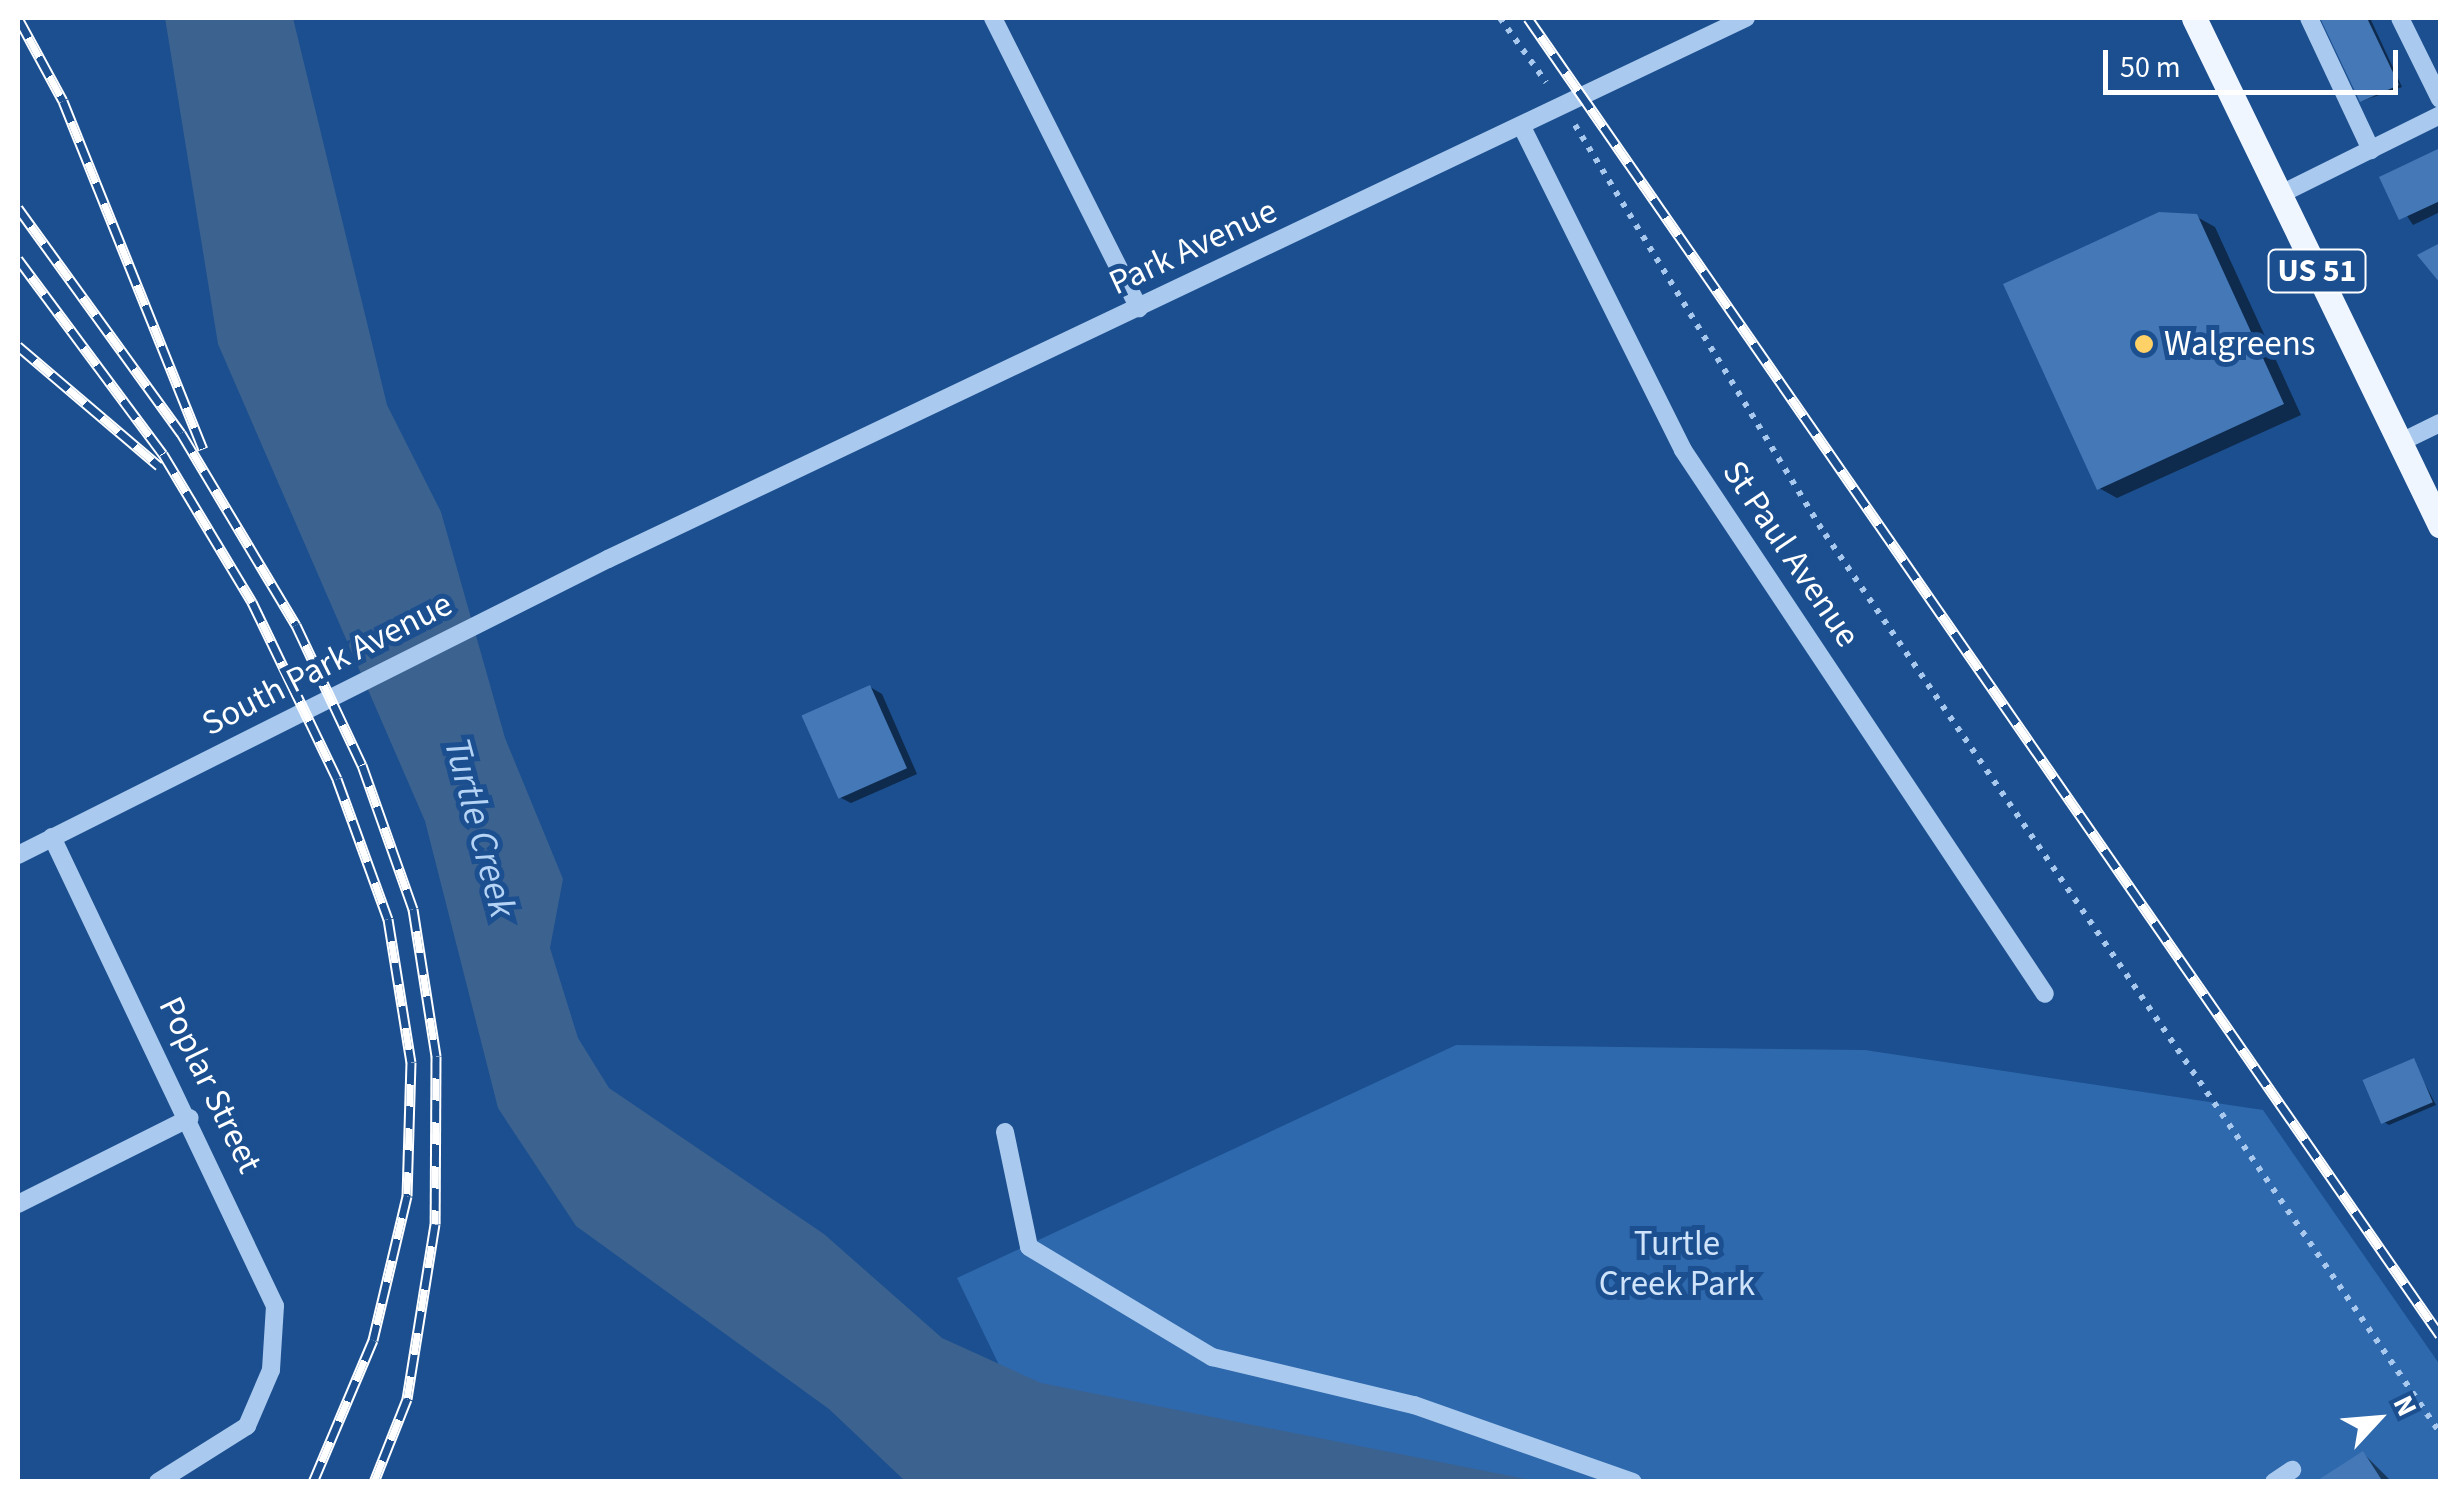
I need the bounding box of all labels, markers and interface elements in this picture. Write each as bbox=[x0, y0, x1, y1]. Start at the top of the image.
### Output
scale bar bbox=[2108, 30, 2403, 92]
text: 50 m bbox=[2120, 46, 2181, 89]
street label: Park Avenue bbox=[1102, 190, 1284, 304]
road number: US 51 bbox=[2267, 244, 2367, 298]
place label: Walgreens bbox=[2164, 323, 2315, 365]
marker: Walgreens bbox=[2133, 333, 2155, 355]
street label: St Paul Avenue bbox=[1713, 453, 1869, 655]
street label: South Park Avenue bbox=[195, 583, 459, 745]
water label: Turtle Creek bbox=[433, 733, 525, 923]
street label: Poplar Street bbox=[149, 990, 271, 1180]
park label: Turtle Creek Park bbox=[1599, 1223, 1755, 1305]
north arrow bbox=[2328, 1369, 2428, 1469]
text: N bbox=[2383, 1389, 2427, 1423]

